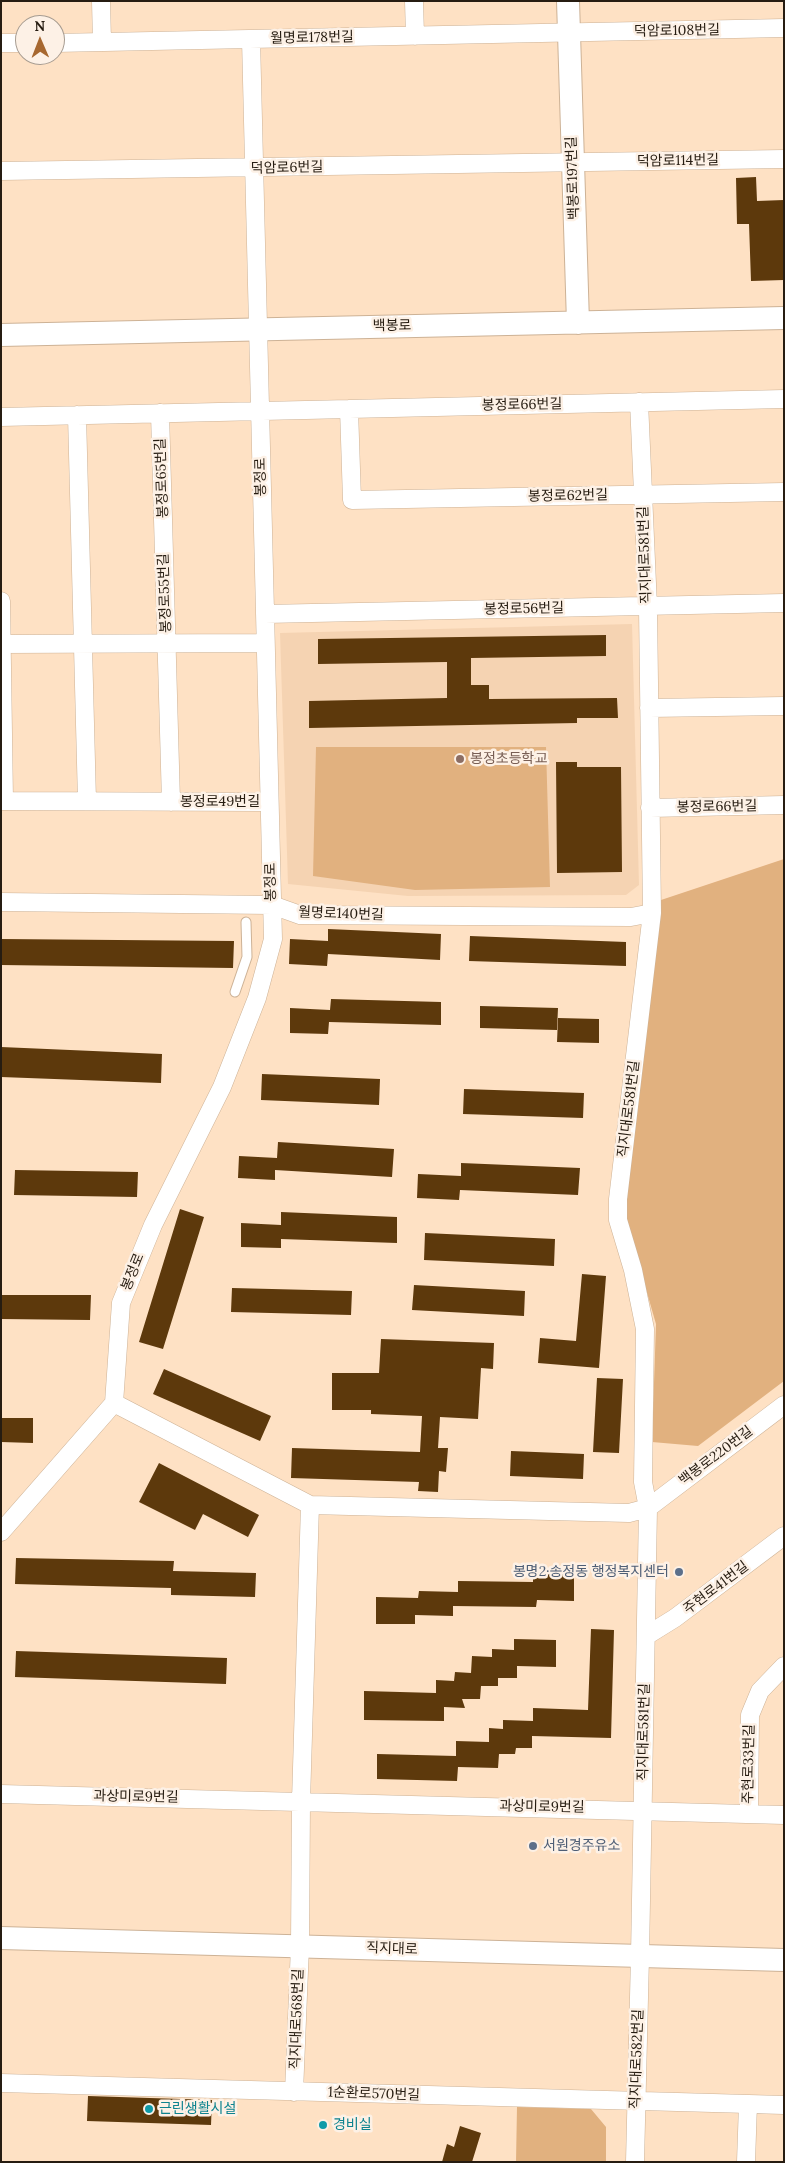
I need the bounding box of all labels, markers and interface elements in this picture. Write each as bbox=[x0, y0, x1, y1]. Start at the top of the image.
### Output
north arrow bbox=[15, 15, 65, 65]
text: N bbox=[34, 17, 45, 35]
street label: 덕암로108번길 bbox=[634, 22, 720, 40]
street label: 월명로178번길 bbox=[270, 29, 354, 47]
street label: 백봉로197번길 bbox=[563, 136, 583, 220]
street label: 덕암로114번길 bbox=[637, 152, 719, 170]
street label: 덕암로6번길 bbox=[251, 159, 323, 177]
street label: 백봉로 bbox=[373, 317, 411, 335]
street label: 봉정로66번길 bbox=[482, 396, 562, 414]
street label: 봉정로65번길 bbox=[152, 438, 172, 518]
street label: 봉정로 bbox=[252, 458, 270, 496]
street label: 봉정로62번길 bbox=[528, 487, 608, 505]
street label: 직지대로581번길 bbox=[635, 506, 655, 604]
street label: 봉정로55번길 bbox=[155, 553, 175, 633]
street label: 봉정로56번길 bbox=[484, 600, 564, 618]
place label: 봉정초등학교 bbox=[470, 751, 547, 767]
marker: 봉정초등학교 bbox=[454, 753, 466, 765]
street label: 봉정로49번길 bbox=[180, 794, 260, 810]
street label: 봉정로66번길 bbox=[677, 798, 757, 816]
street label: 봉정로 bbox=[262, 863, 280, 901]
street label: 월명로140번길 bbox=[298, 904, 384, 924]
street label: 직지대로581번길 bbox=[615, 1059, 643, 1159]
street label: 봉정로 bbox=[118, 1251, 148, 1293]
street label: 백봉로220번길 bbox=[676, 1423, 756, 1489]
street label: 주현로41번길 bbox=[680, 1558, 752, 1618]
place label: 봉명2·송정동 행정복지센터 bbox=[513, 1564, 669, 1580]
marker: 봉명2·송정동 행정복지센터 bbox=[673, 1566, 685, 1578]
street label: 직지대로581번길 bbox=[635, 1683, 653, 1781]
street label: 주현로33번길 bbox=[740, 1724, 758, 1804]
street label: 과상미로9번길 bbox=[93, 1788, 179, 1806]
street label: 과상미로9번길 bbox=[499, 1798, 585, 1816]
place label: 서원경주유소 bbox=[543, 1838, 620, 1854]
marker: 서원경주유소 bbox=[527, 1840, 539, 1852]
street label: 직지대로 bbox=[366, 1940, 418, 1958]
street label: 직지대로568번길 bbox=[287, 1968, 307, 2070]
street label: 직지대로582번길 bbox=[627, 2009, 647, 2109]
street label: 1순환로570번길 bbox=[328, 2084, 420, 2104]
place label: 근린생활시설 bbox=[159, 2101, 236, 2117]
marker: 근린생활시설 bbox=[143, 2103, 155, 2115]
place label: 경비실 bbox=[333, 2117, 372, 2133]
marker: 경비실 bbox=[317, 2119, 329, 2131]

